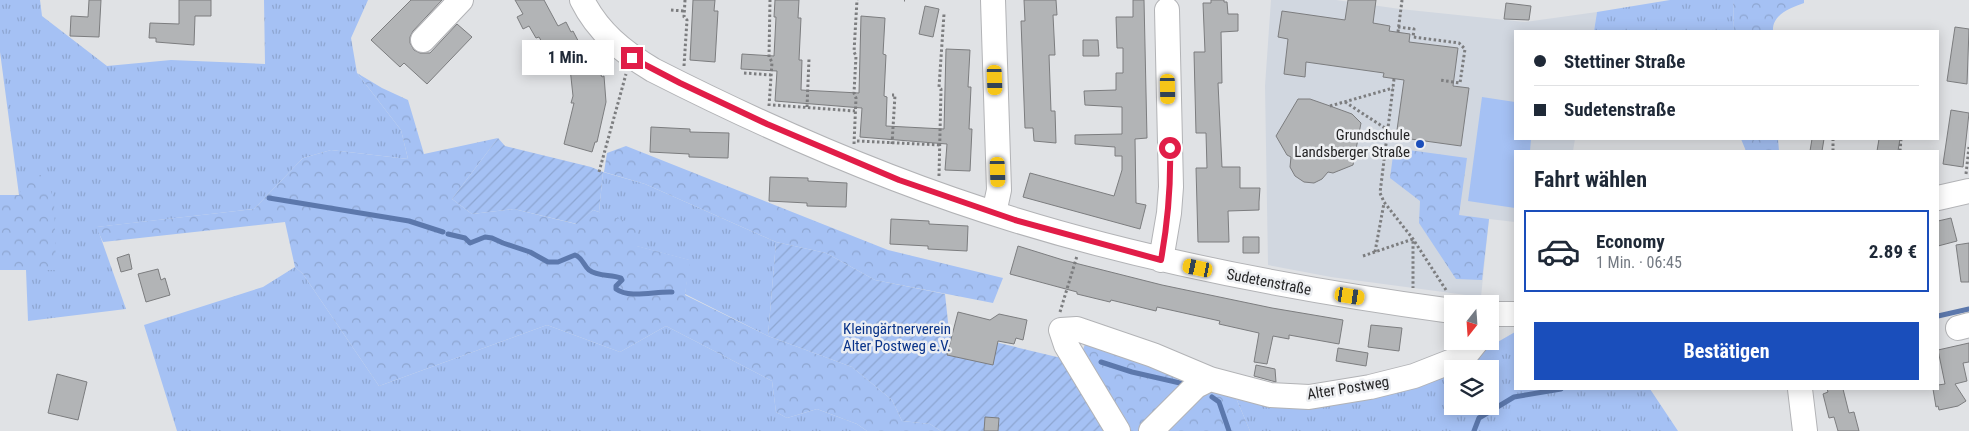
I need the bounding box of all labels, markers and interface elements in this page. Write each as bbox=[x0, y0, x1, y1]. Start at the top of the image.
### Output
callout: 1 Min. bbox=[522, 40, 614, 76]
route end bbox=[621, 47, 643, 69]
text: 1 Min. bbox=[548, 48, 588, 67]
text: Stettiner Straße bbox=[1564, 50, 1685, 73]
car bbox=[986, 65, 1003, 95]
car bbox=[1160, 74, 1175, 104]
text: Sudetenstraße bbox=[1564, 98, 1675, 121]
place label: Grundschule Landsberger Straße bbox=[1294, 126, 1410, 161]
route start bbox=[1159, 137, 1181, 159]
marker: Grundschule Landsberger Straße bbox=[1414, 138, 1426, 150]
car bbox=[989, 157, 1006, 187]
text: Fahrt wählen bbox=[1534, 167, 1647, 192]
icon: car bbox=[1536, 229, 1581, 274]
text: Economy bbox=[1596, 230, 1665, 253]
text: 2.89 € bbox=[1869, 240, 1917, 263]
text: 1 Min. · 06:45 bbox=[1596, 253, 1682, 272]
car bbox=[1181, 258, 1214, 278]
street label: Sudetenstraße bbox=[1225, 265, 1313, 299]
car bbox=[1334, 286, 1365, 306]
north arrow bbox=[1444, 295, 1499, 350]
map controls bbox=[1444, 295, 1499, 415]
park label: Kleingärtnerverein Alter Postweg e.V. bbox=[843, 320, 951, 355]
button: Bestätigen bbox=[1534, 322, 1919, 380]
button: layers bbox=[1444, 360, 1499, 415]
street label: Alter Postweg bbox=[1306, 373, 1390, 403]

